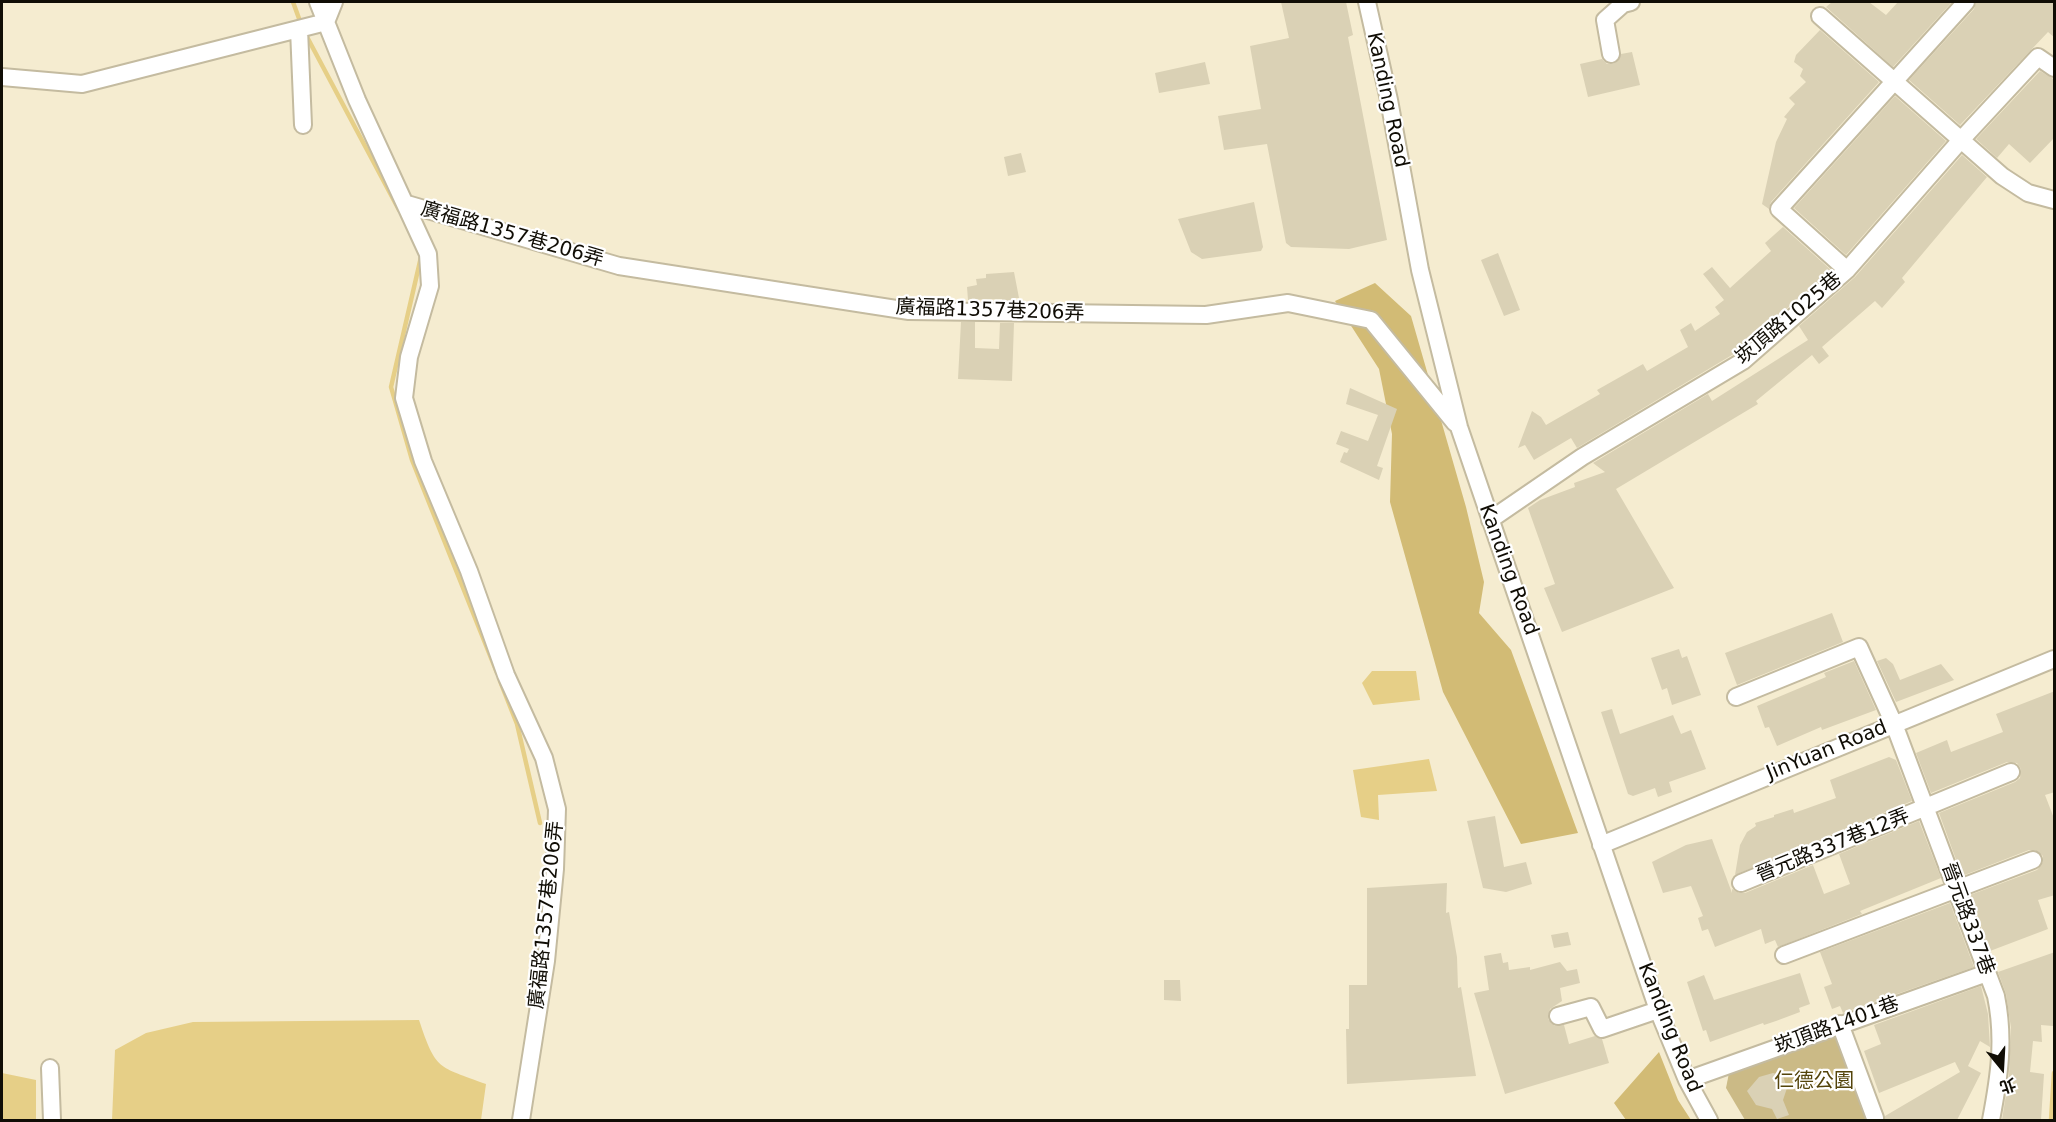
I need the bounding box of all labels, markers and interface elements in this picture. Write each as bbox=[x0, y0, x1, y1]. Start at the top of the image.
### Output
street label: Kanding Road bbox=[1361, 30, 1413, 170]
street label: 廣福路1357巷206弄 bbox=[418, 197, 606, 273]
street label: 崁頂路1025巷 bbox=[1731, 268, 1847, 370]
street label: 廣福路1357巷206弄 bbox=[895, 296, 1085, 326]
street label: Kanding Road bbox=[1473, 501, 1543, 639]
street label: JinYuan Road bbox=[1763, 716, 1891, 786]
street label: 晉元路337巷12弄 bbox=[1753, 804, 1913, 888]
street label: 廣福路1357巷206弄 bbox=[525, 820, 569, 1010]
street label: 晉元路337巷 bbox=[1936, 859, 1998, 979]
street label: Kanding Road bbox=[1632, 960, 1706, 1096]
street label: 崁頂路1401巷 bbox=[1771, 992, 1903, 1060]
north arrow bbox=[1972, 1038, 2032, 1098]
park label: 仁德公園 bbox=[1774, 1070, 1854, 1094]
text: 北 bbox=[1997, 1074, 2018, 1097]

